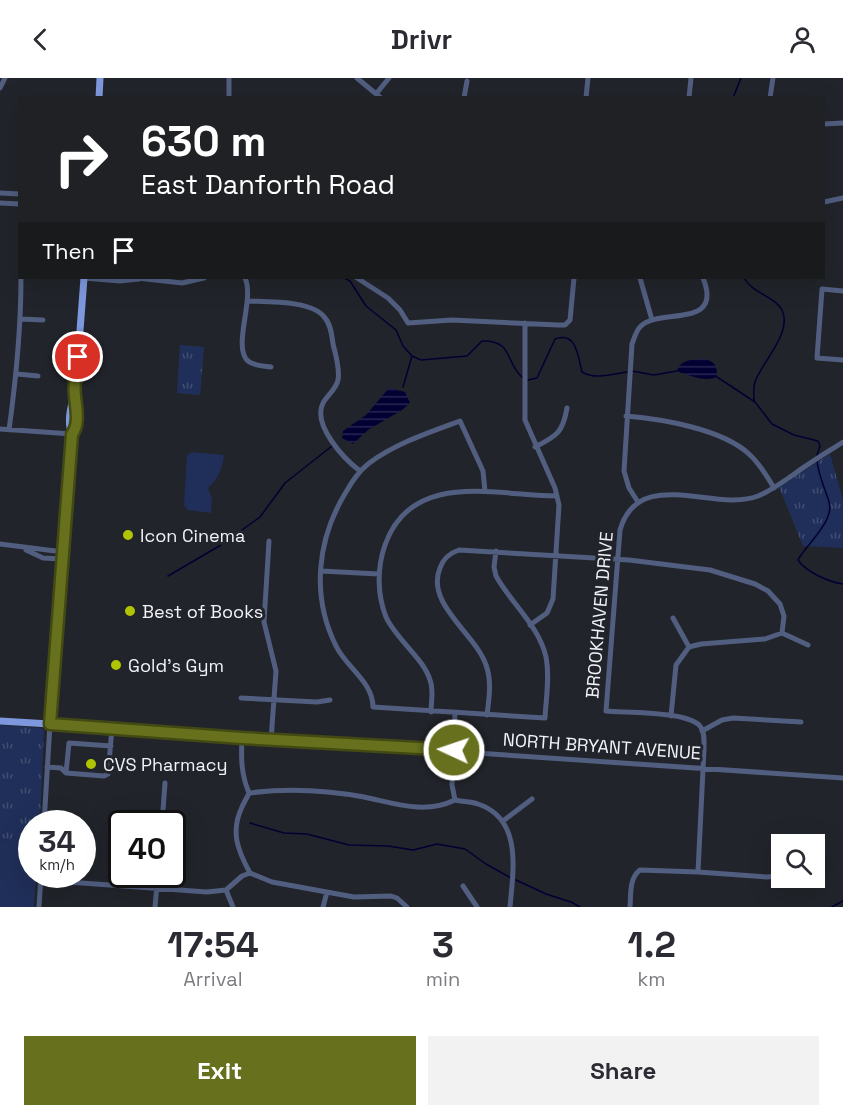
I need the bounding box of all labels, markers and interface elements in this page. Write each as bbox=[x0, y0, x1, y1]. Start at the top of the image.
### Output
text: Drivr bbox=[391, 22, 452, 57]
icon: back bbox=[24, 23, 57, 56]
icon: person bbox=[786, 23, 819, 56]
text: 630 m bbox=[141, 115, 266, 168]
icon: right bbox=[42, 120, 120, 198]
text: East Danforth Road bbox=[141, 167, 395, 202]
icon: arrive bbox=[107, 234, 140, 267]
text: Then bbox=[42, 237, 95, 265]
pin bbox=[52, 331, 103, 382]
icon: arrive bbox=[61, 340, 94, 373]
place label: Icon Cinema bbox=[140, 524, 245, 547]
marker: Icon Cinema bbox=[121, 528, 135, 542]
street label: BROOKHAVEN DRIVE bbox=[580, 531, 618, 699]
place label: Best of Books bbox=[142, 600, 263, 623]
marker: Best of Books bbox=[123, 604, 137, 618]
place label: Gold's Gym bbox=[128, 654, 224, 677]
marker: Gold's Gym bbox=[109, 658, 123, 672]
position arrow bbox=[422, 718, 486, 782]
street label: NORTH BRYANT AVENUE bbox=[502, 728, 702, 764]
place label: CVS Pharmacy bbox=[103, 753, 227, 776]
marker: CVS Pharmacy bbox=[84, 757, 98, 771]
speed limit sign: 40 bbox=[108, 810, 186, 888]
text: 34 bbox=[38, 822, 76, 861]
map controls bbox=[771, 834, 825, 888]
button: search bbox=[771, 834, 825, 888]
text: km/h bbox=[39, 855, 75, 874]
text: 17:54 bbox=[167, 922, 259, 968]
text: 3 bbox=[432, 922, 454, 968]
text: 1.2 bbox=[627, 922, 676, 968]
text: Arrival bbox=[183, 966, 243, 992]
text: min bbox=[426, 966, 460, 992]
text: km bbox=[638, 966, 666, 992]
button: Exit bbox=[24, 1036, 416, 1105]
button: Share bbox=[428, 1036, 819, 1105]

